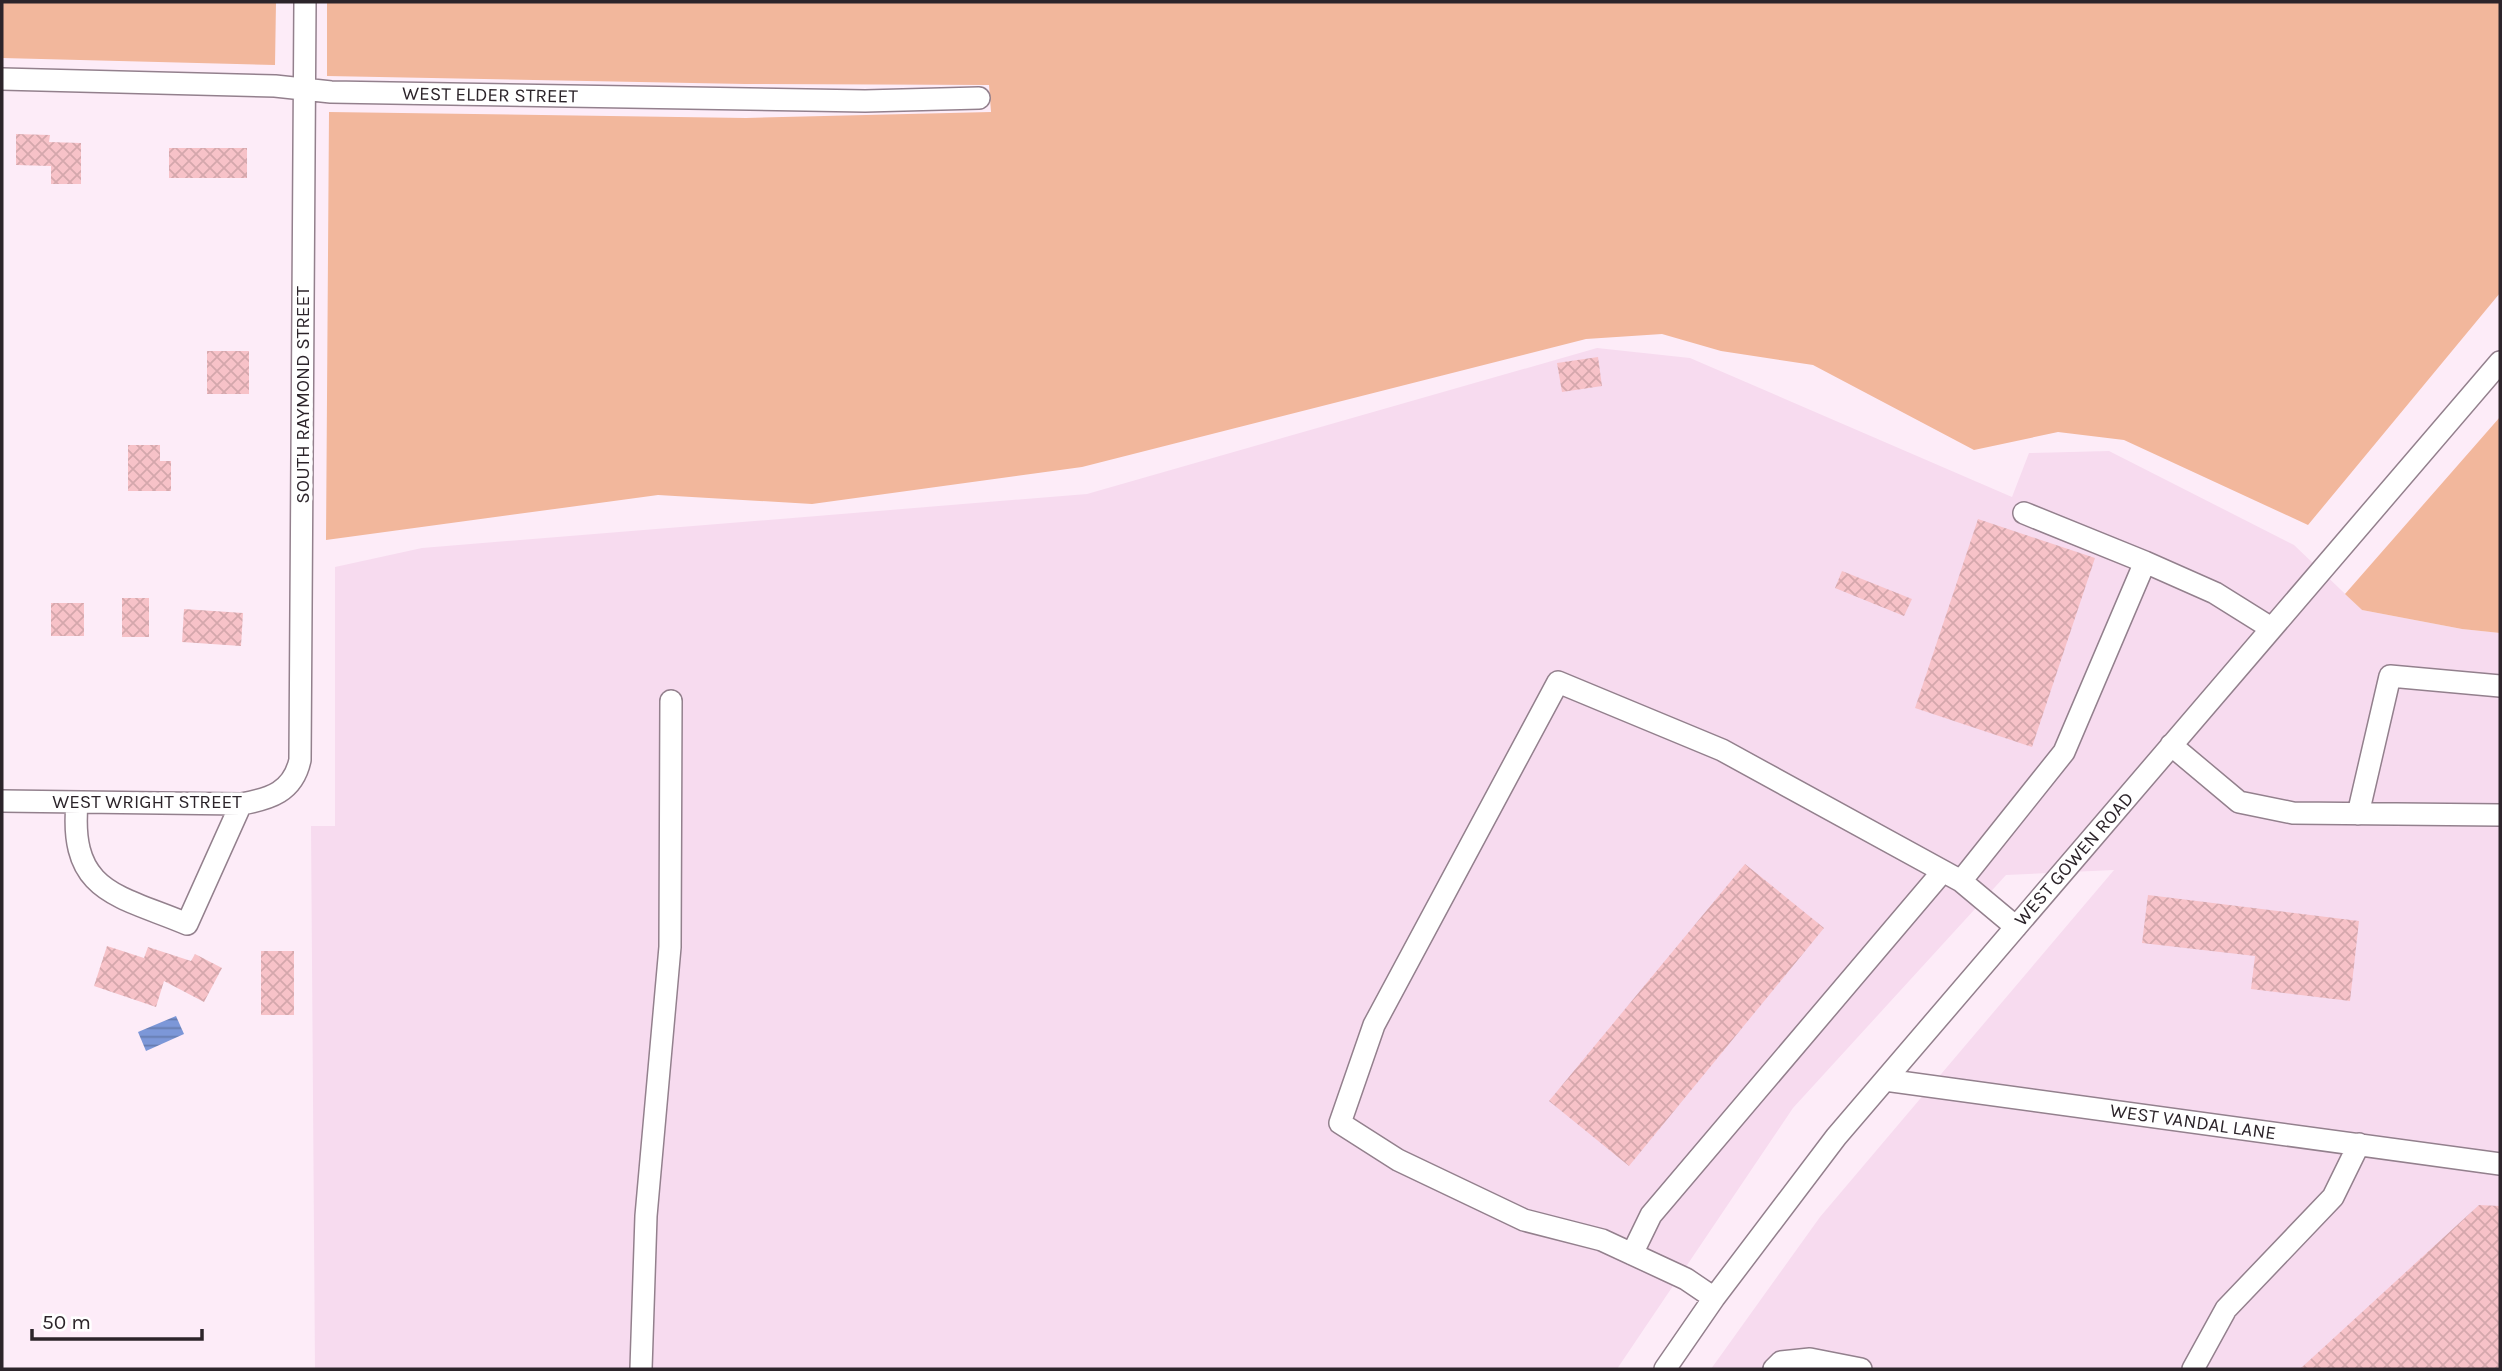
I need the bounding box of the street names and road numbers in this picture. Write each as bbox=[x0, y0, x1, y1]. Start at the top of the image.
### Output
street label: WEST ELDER STREET bbox=[402, 82, 578, 108]
street label: SOUTH RAYMOND STREET bbox=[292, 286, 314, 504]
street label: WEST GOWEN ROAD bbox=[2010, 788, 2138, 930]
street label: WEST WRIGHT STREET bbox=[52, 791, 242, 813]
street label: WEST VANDAL LANE bbox=[2109, 1099, 2277, 1145]

